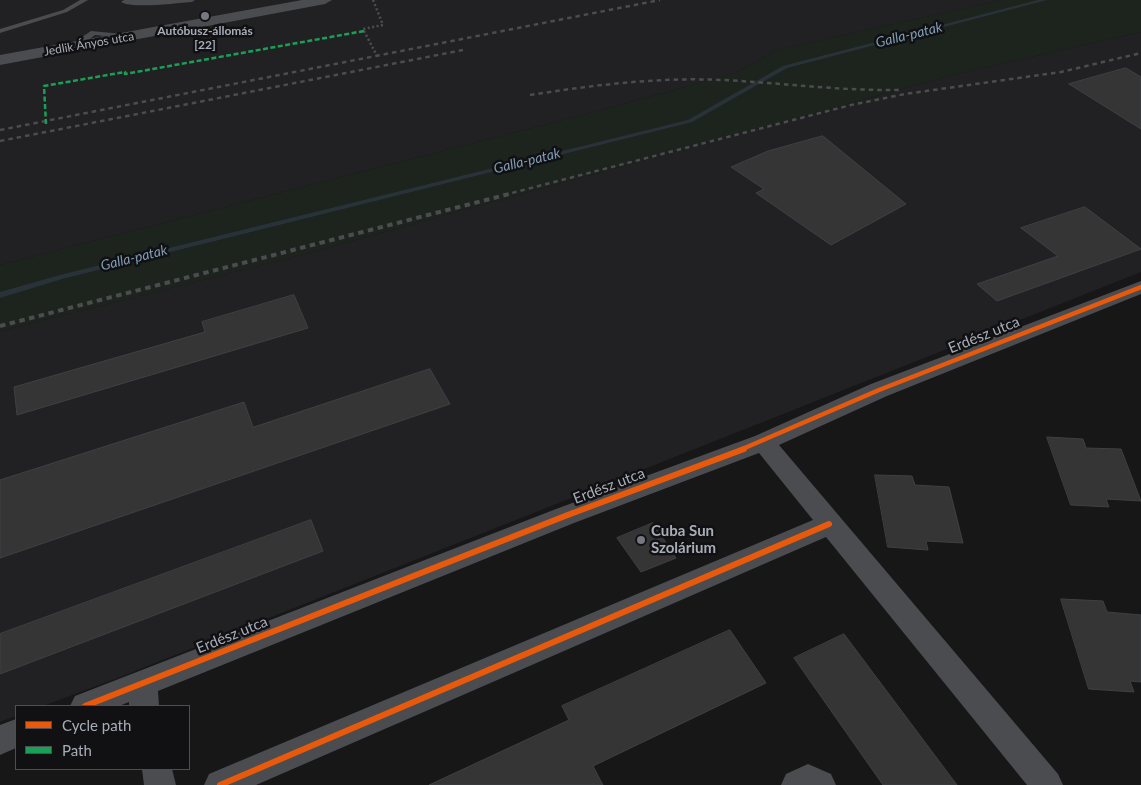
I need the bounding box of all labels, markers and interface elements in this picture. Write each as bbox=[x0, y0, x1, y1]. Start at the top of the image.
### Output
marker: Autóbusz-állomás [22] bbox=[199, 10, 211, 22]
water label: Galla-patak bbox=[874, 19, 944, 51]
place label: Autóbusz-állomás [22] bbox=[157, 24, 253, 52]
street label: Jedlik Ányos utca bbox=[43, 29, 135, 59]
water label: Galla-patak bbox=[492, 145, 562, 177]
water label: Galla-patak bbox=[99, 242, 169, 274]
street label: Erdész utca bbox=[946, 313, 1022, 357]
street label: Erdész utca bbox=[571, 464, 647, 508]
place label: Cuba Sun Szolárium bbox=[651, 522, 716, 557]
marker: Cuba Sun Szolárium bbox=[635, 534, 647, 546]
street label: Erdész utca bbox=[194, 613, 270, 657]
legend bbox=[15, 705, 190, 770]
text: Cycle path bbox=[62, 716, 131, 734]
text: Path bbox=[62, 741, 92, 759]

